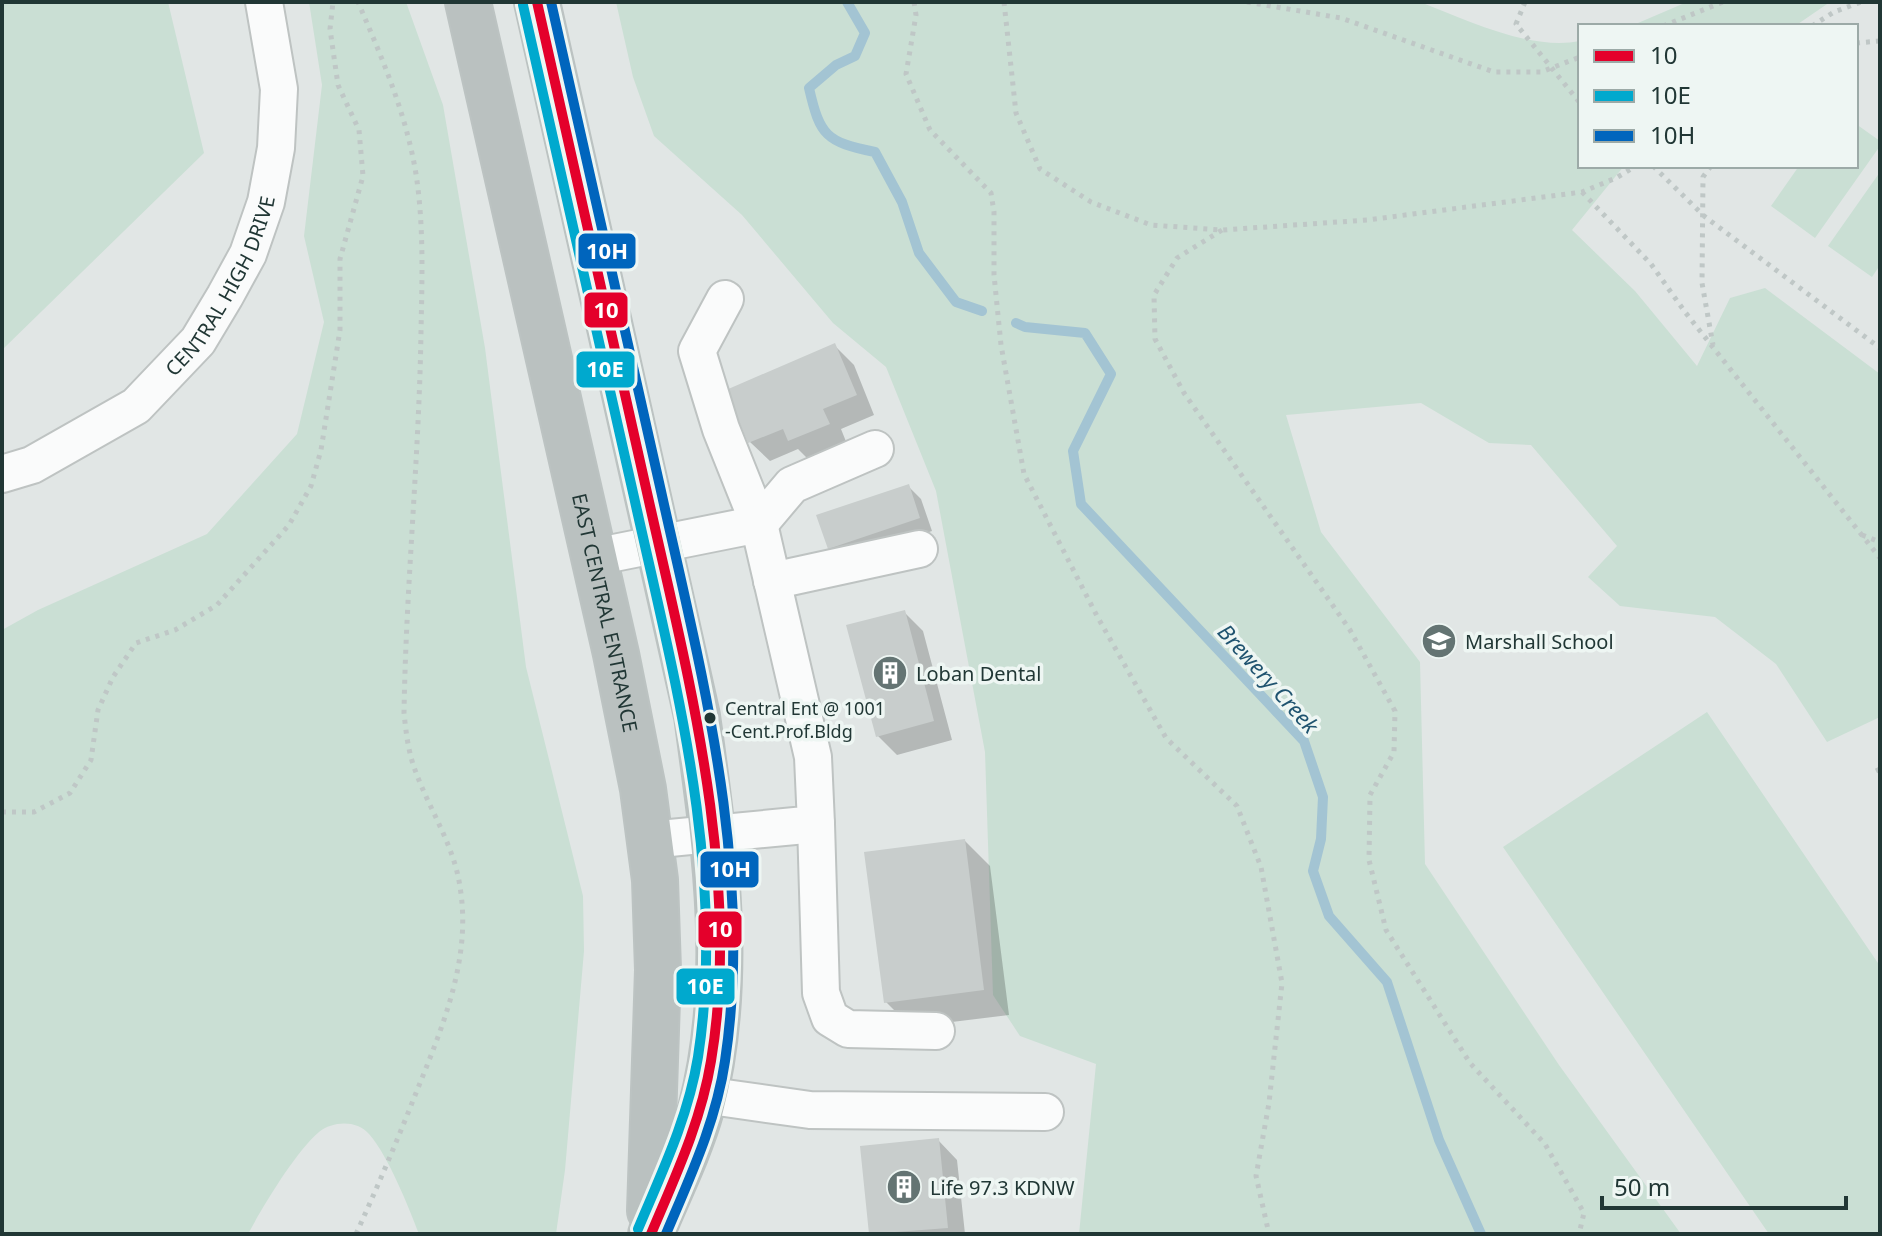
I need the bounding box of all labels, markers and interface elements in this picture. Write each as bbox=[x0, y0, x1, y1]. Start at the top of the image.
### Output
legend bbox=[1578, 24, 1858, 168]
text: 10 bbox=[1650, 38, 1677, 71]
text: 10E bbox=[1650, 78, 1691, 111]
text: 10H bbox=[1650, 118, 1695, 151]
street label: CENTRAL HIGH DRIVE bbox=[159, 194, 280, 381]
line badge: 10H bbox=[577, 232, 637, 270]
text: 10H bbox=[586, 235, 628, 265]
line badge: 10 bbox=[583, 291, 629, 329]
text: 10 bbox=[593, 294, 619, 324]
line badge: 10E bbox=[575, 350, 636, 389]
text: 10E bbox=[586, 353, 624, 383]
street label: EAST CENTRAL ENTRANCE bbox=[566, 491, 645, 734]
water label: Brewery Creek bbox=[1212, 617, 1327, 740]
school or university icon: Marshall School bbox=[1420, 622, 1458, 660]
place label: Marshall School bbox=[1465, 628, 1614, 655]
building icon: Loban Dental bbox=[871, 654, 909, 692]
place label: Loban Dental bbox=[916, 660, 1042, 687]
place label: Central Ent @ 1001 -Cent.Prof.Bldg bbox=[725, 696, 885, 743]
marker: Central Ent @ 1001 -Cent.Prof.Bldg bbox=[702, 710, 718, 726]
line badge: 10H bbox=[699, 850, 760, 889]
text: 10H bbox=[709, 853, 751, 883]
line badge: 10 bbox=[697, 910, 743, 949]
text: 10 bbox=[707, 913, 733, 943]
line badge: 10E bbox=[675, 967, 736, 1006]
text: 10E bbox=[686, 970, 724, 1000]
scale bar bbox=[1602, 1160, 1846, 1210]
building icon: Life 97.3 KDNW bbox=[885, 1168, 923, 1206]
text: 50 m bbox=[1614, 1170, 1670, 1203]
place label: Life 97.3 KDNW bbox=[930, 1174, 1075, 1201]

